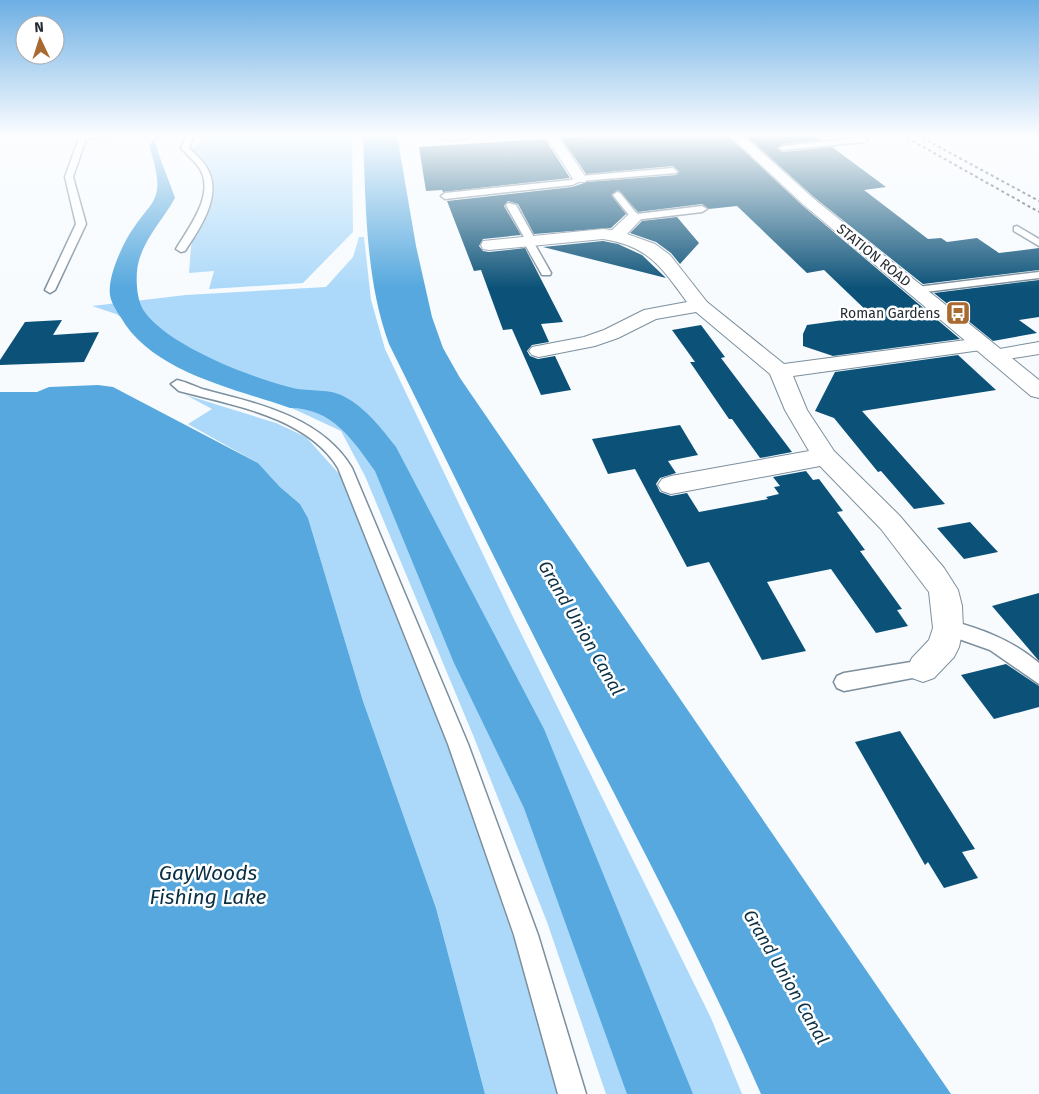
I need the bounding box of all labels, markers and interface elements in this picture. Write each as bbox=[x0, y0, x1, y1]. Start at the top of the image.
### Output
north arrow bbox=[15, 15, 65, 65]
text: N bbox=[34, 19, 44, 36]
street label: STATION ROAD bbox=[833, 220, 914, 290]
bus stop icon: Roman Gardens bbox=[945, 300, 971, 326]
place label: Roman Gardens bbox=[840, 305, 940, 322]
water label: Grand Union Canal bbox=[533, 557, 629, 699]
water label: GayWoods Fishing Lake bbox=[150, 860, 267, 910]
water label: Grand Union Canal bbox=[738, 906, 834, 1048]

